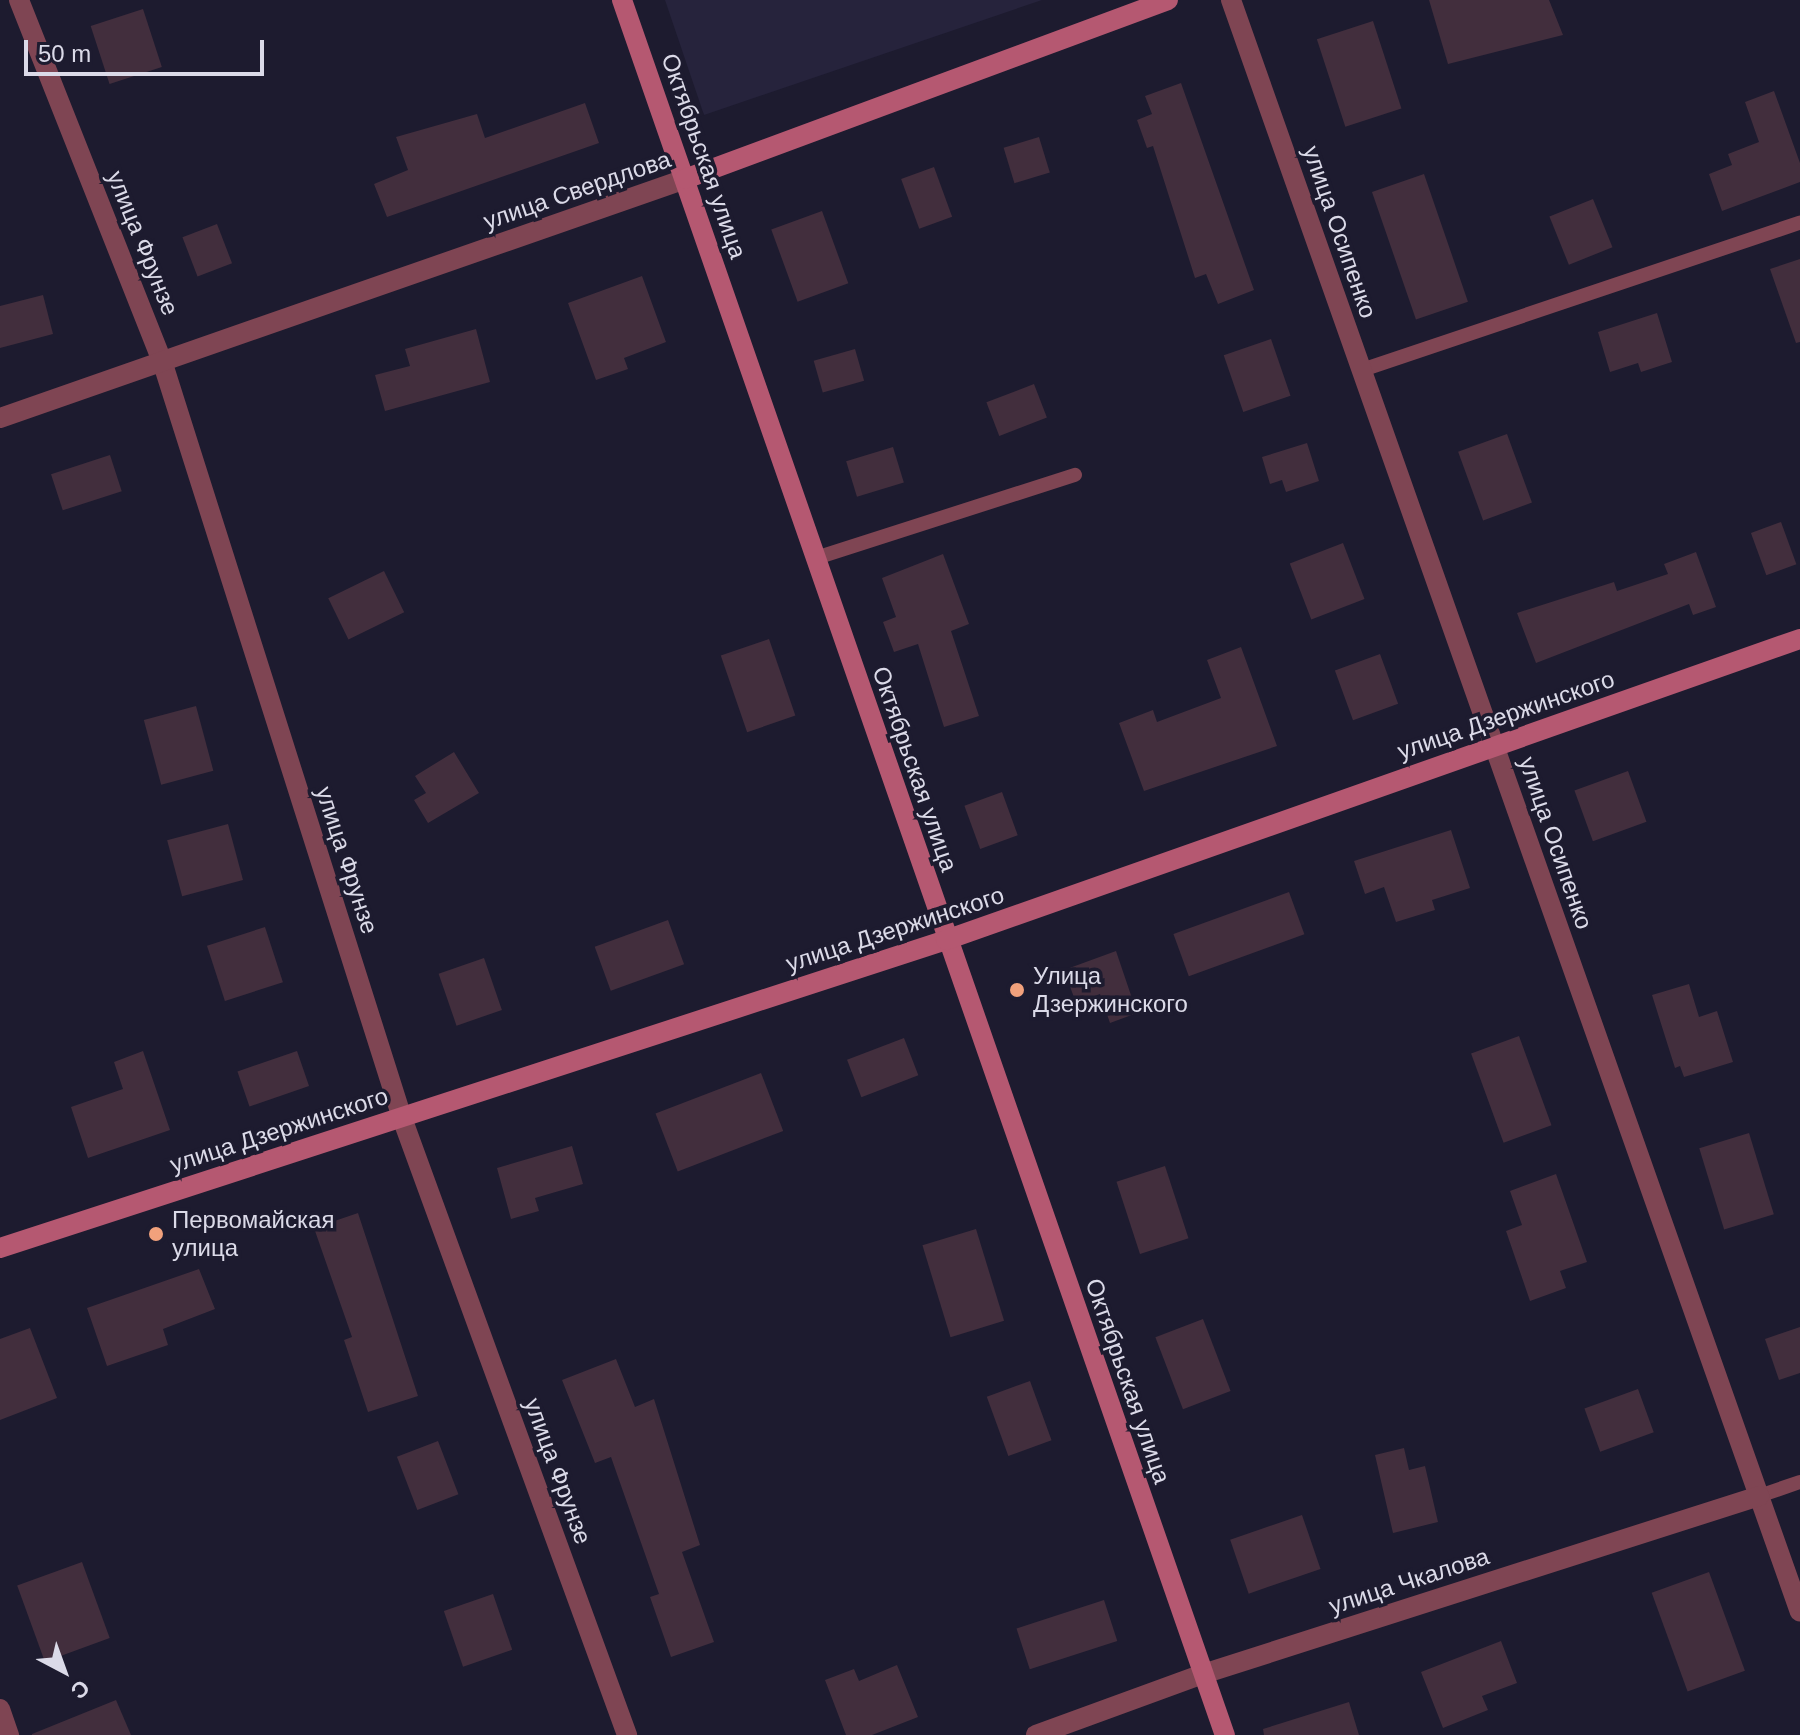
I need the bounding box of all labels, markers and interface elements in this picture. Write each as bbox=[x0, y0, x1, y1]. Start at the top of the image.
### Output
scale bar bbox=[28, 24, 268, 74]
text: 50 m bbox=[38, 40, 91, 67]
street label: Октябрьская улица bbox=[655, 50, 753, 262]
street label: улица Осипенко bbox=[1297, 142, 1383, 322]
street label: улица Свердлова bbox=[480, 144, 674, 236]
street label: улица Фрунзе bbox=[101, 167, 185, 319]
street label: Октябрьская улица bbox=[866, 663, 964, 875]
street label: улица Дзержинского bbox=[1394, 664, 1618, 766]
street label: улица Осипенко bbox=[1513, 753, 1599, 933]
street label: улица Фрунзе bbox=[310, 783, 384, 937]
street label: улица Дзержинского bbox=[782, 880, 1008, 978]
place label: Улица Дзержинского bbox=[1033, 962, 1188, 1018]
marker: Улица Дзержинского bbox=[1008, 981, 1026, 999]
street label: улица Дзержинского bbox=[166, 1081, 392, 1179]
place label: Первомайская улица bbox=[172, 1206, 334, 1262]
marker: Первомайская улица bbox=[147, 1225, 165, 1243]
street label: Октябрьская улица bbox=[1079, 1275, 1177, 1487]
street label: улица Фрунзе bbox=[518, 1394, 598, 1548]
street label: улица Чкалова bbox=[1325, 1542, 1493, 1620]
north arrow bbox=[24, 1631, 104, 1711]
text: С bbox=[66, 1675, 94, 1704]

